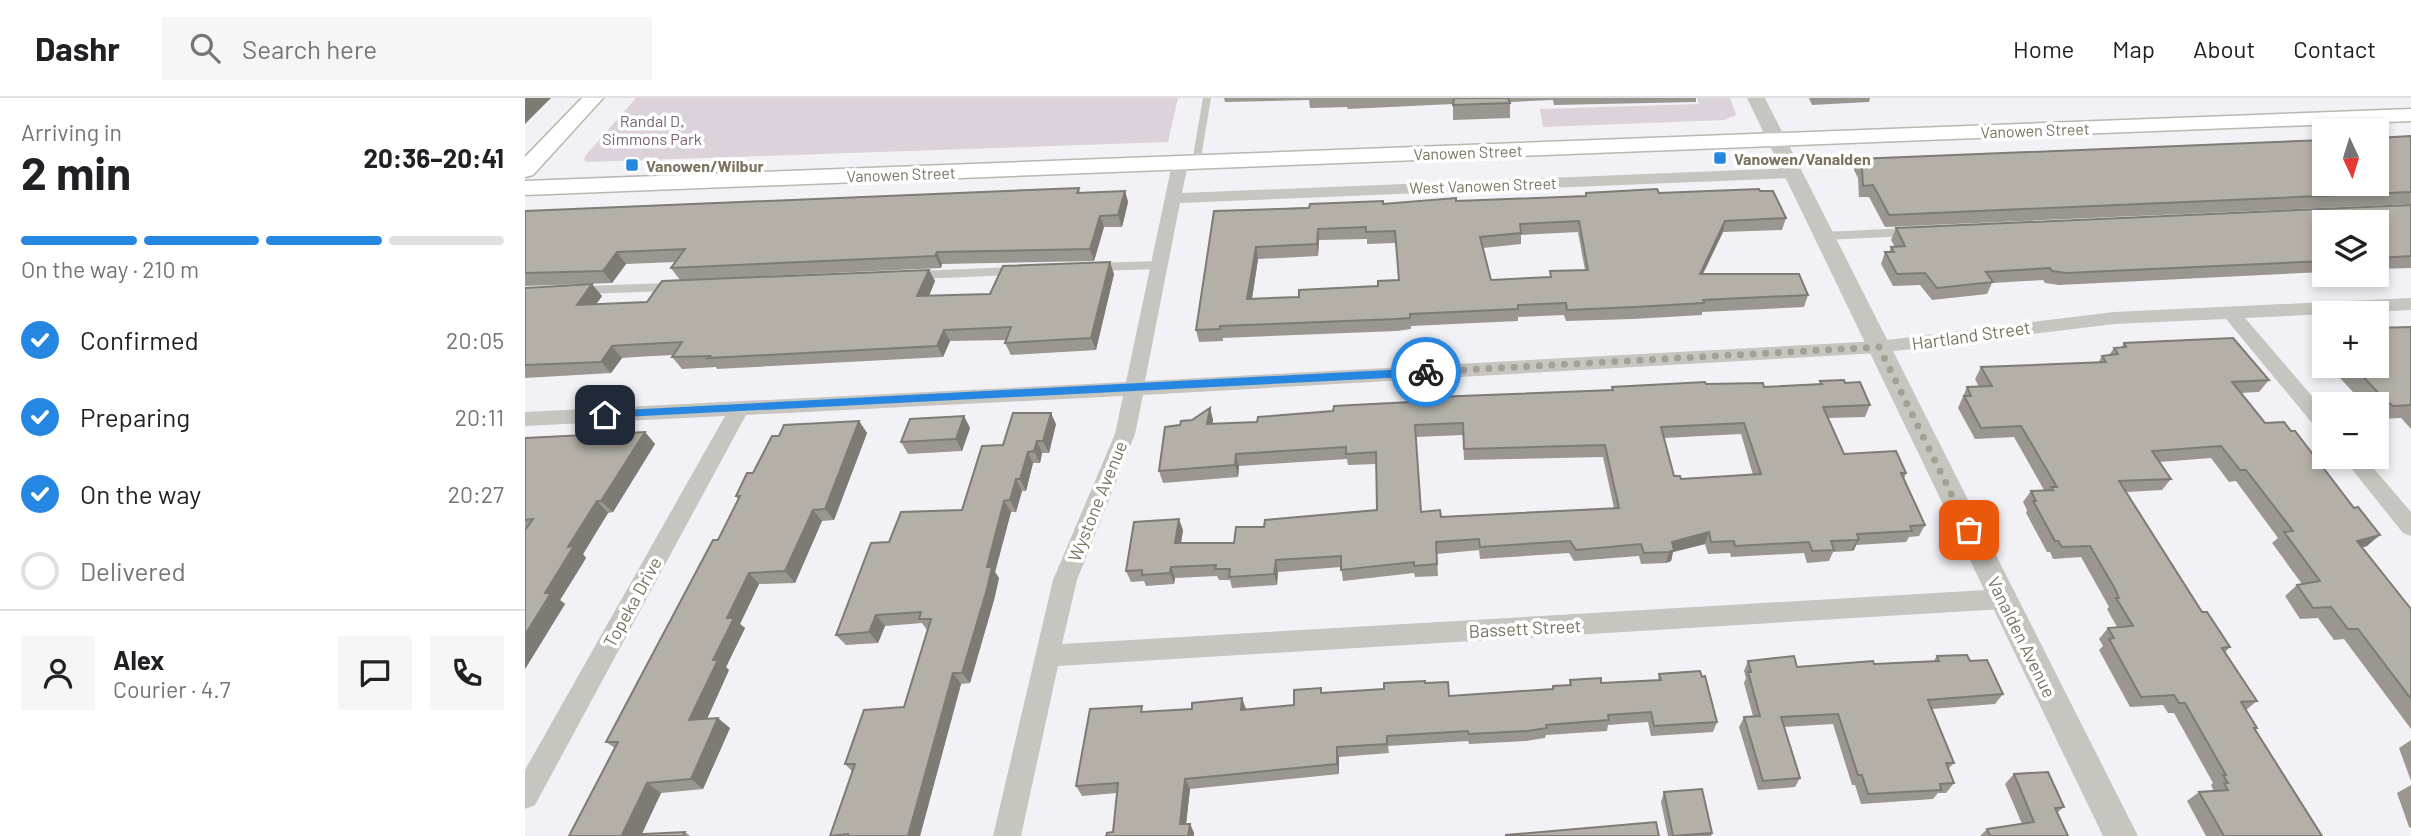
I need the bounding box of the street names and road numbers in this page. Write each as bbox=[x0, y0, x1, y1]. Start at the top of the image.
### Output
street label: Vanowen Street bbox=[1980, 119, 2090, 141]
street label: Vanowen Street bbox=[1413, 141, 1523, 163]
street label: Vanowen Street bbox=[846, 163, 956, 185]
street label: West Vanowen Street bbox=[1409, 173, 1557, 197]
street label: Hartland Street bbox=[1910, 316, 2032, 354]
street label: Wystone Avenue bbox=[1063, 437, 1131, 565]
street label: Topeka Drive bbox=[598, 553, 666, 651]
street label: Vanalden Avenue bbox=[1983, 573, 2061, 701]
street label: Bassett Street bbox=[1468, 614, 1582, 642]

